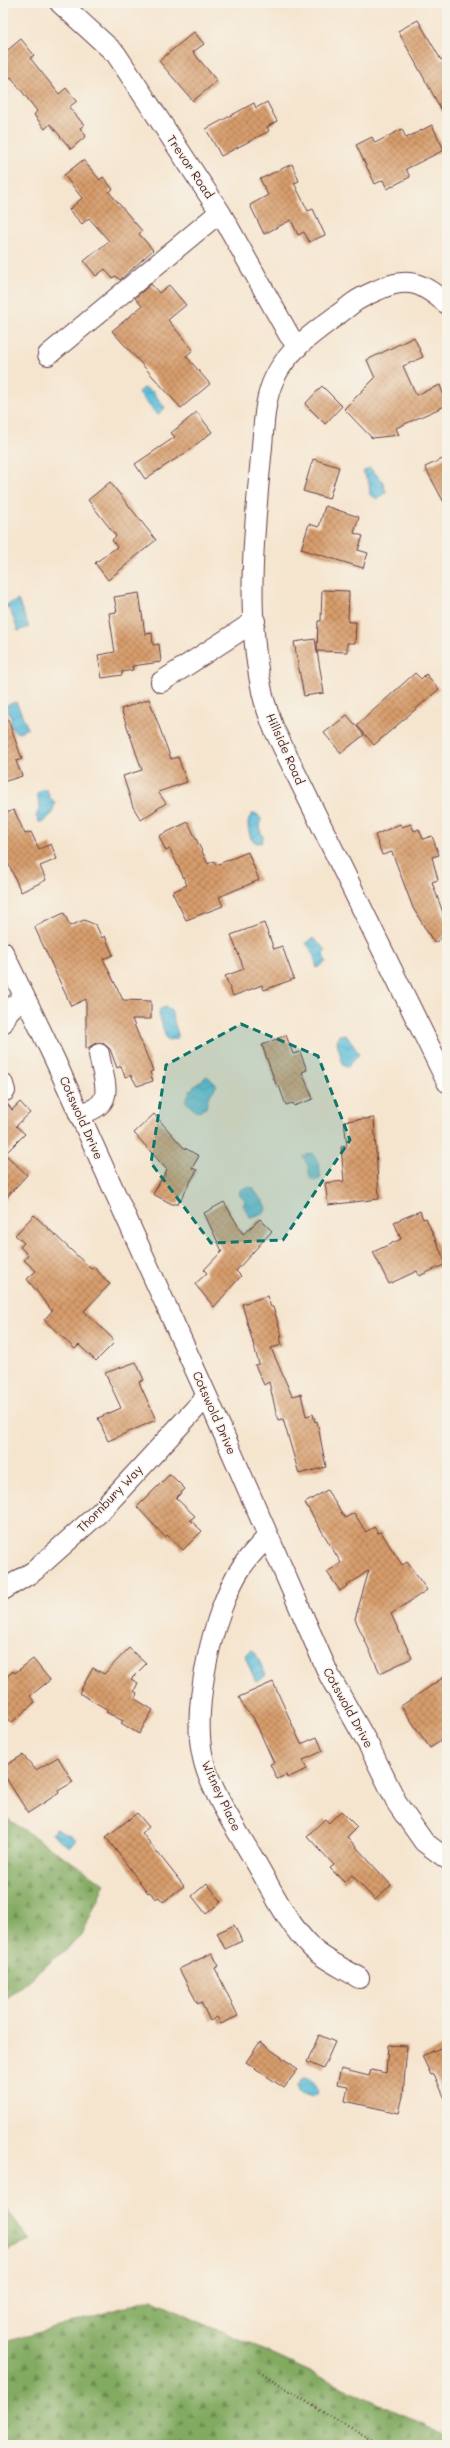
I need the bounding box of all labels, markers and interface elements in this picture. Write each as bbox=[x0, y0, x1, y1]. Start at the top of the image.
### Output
street label: Trevor Road bbox=[164, 132, 218, 202]
street label: Hillside Road bbox=[263, 710, 309, 787]
street label: Cotswold Drive bbox=[56, 1074, 107, 1162]
street label: Cotswold Drive bbox=[189, 1369, 240, 1457]
street label: Thornbury Way bbox=[73, 1461, 146, 1535]
street label: Cotswold Drive bbox=[320, 1665, 378, 1750]
street label: Witney Place bbox=[199, 1758, 245, 1833]

